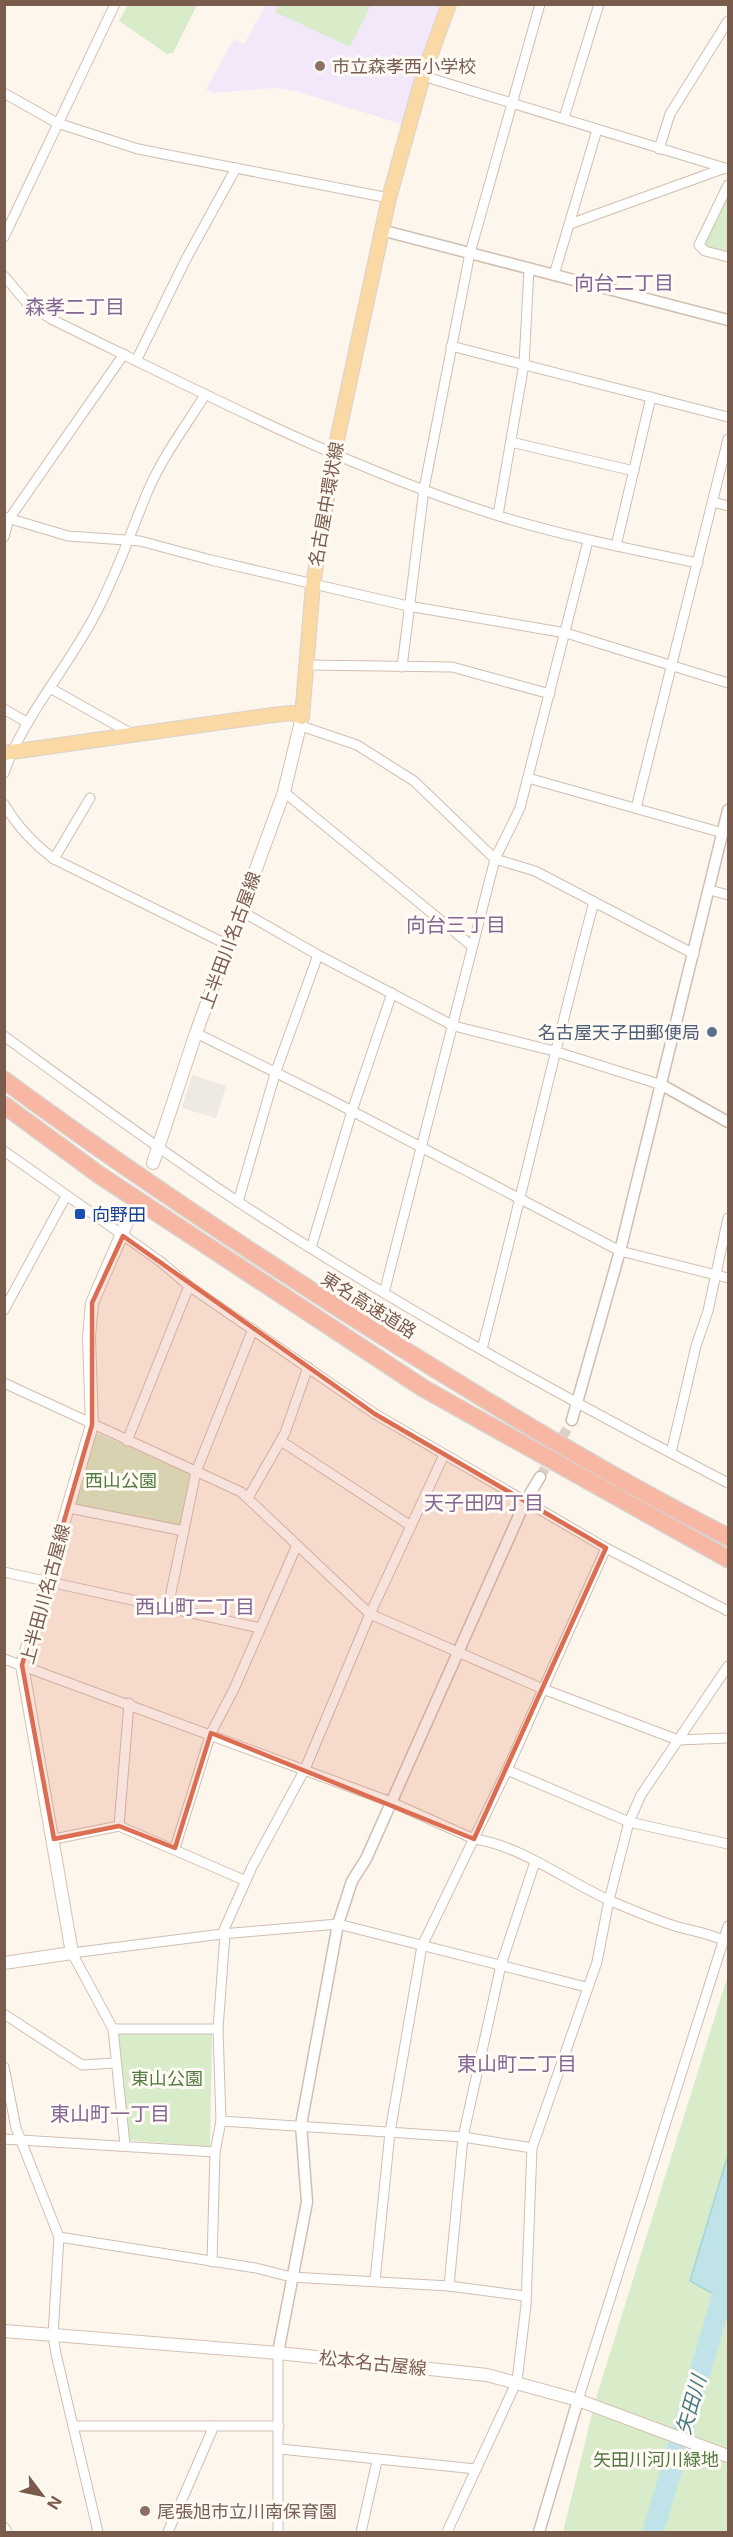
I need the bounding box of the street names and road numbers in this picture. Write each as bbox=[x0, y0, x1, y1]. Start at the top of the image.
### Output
street label: 名古屋中環状線 bbox=[305, 440, 347, 568]
street label: 上半田川名古屋線 bbox=[196, 869, 264, 1011]
street label: 東名高速道路 bbox=[318, 1267, 420, 1343]
street label: 上半田川名古屋線 bbox=[16, 1522, 74, 1666]
street label: 松本名古屋線 bbox=[318, 2347, 428, 2379]

